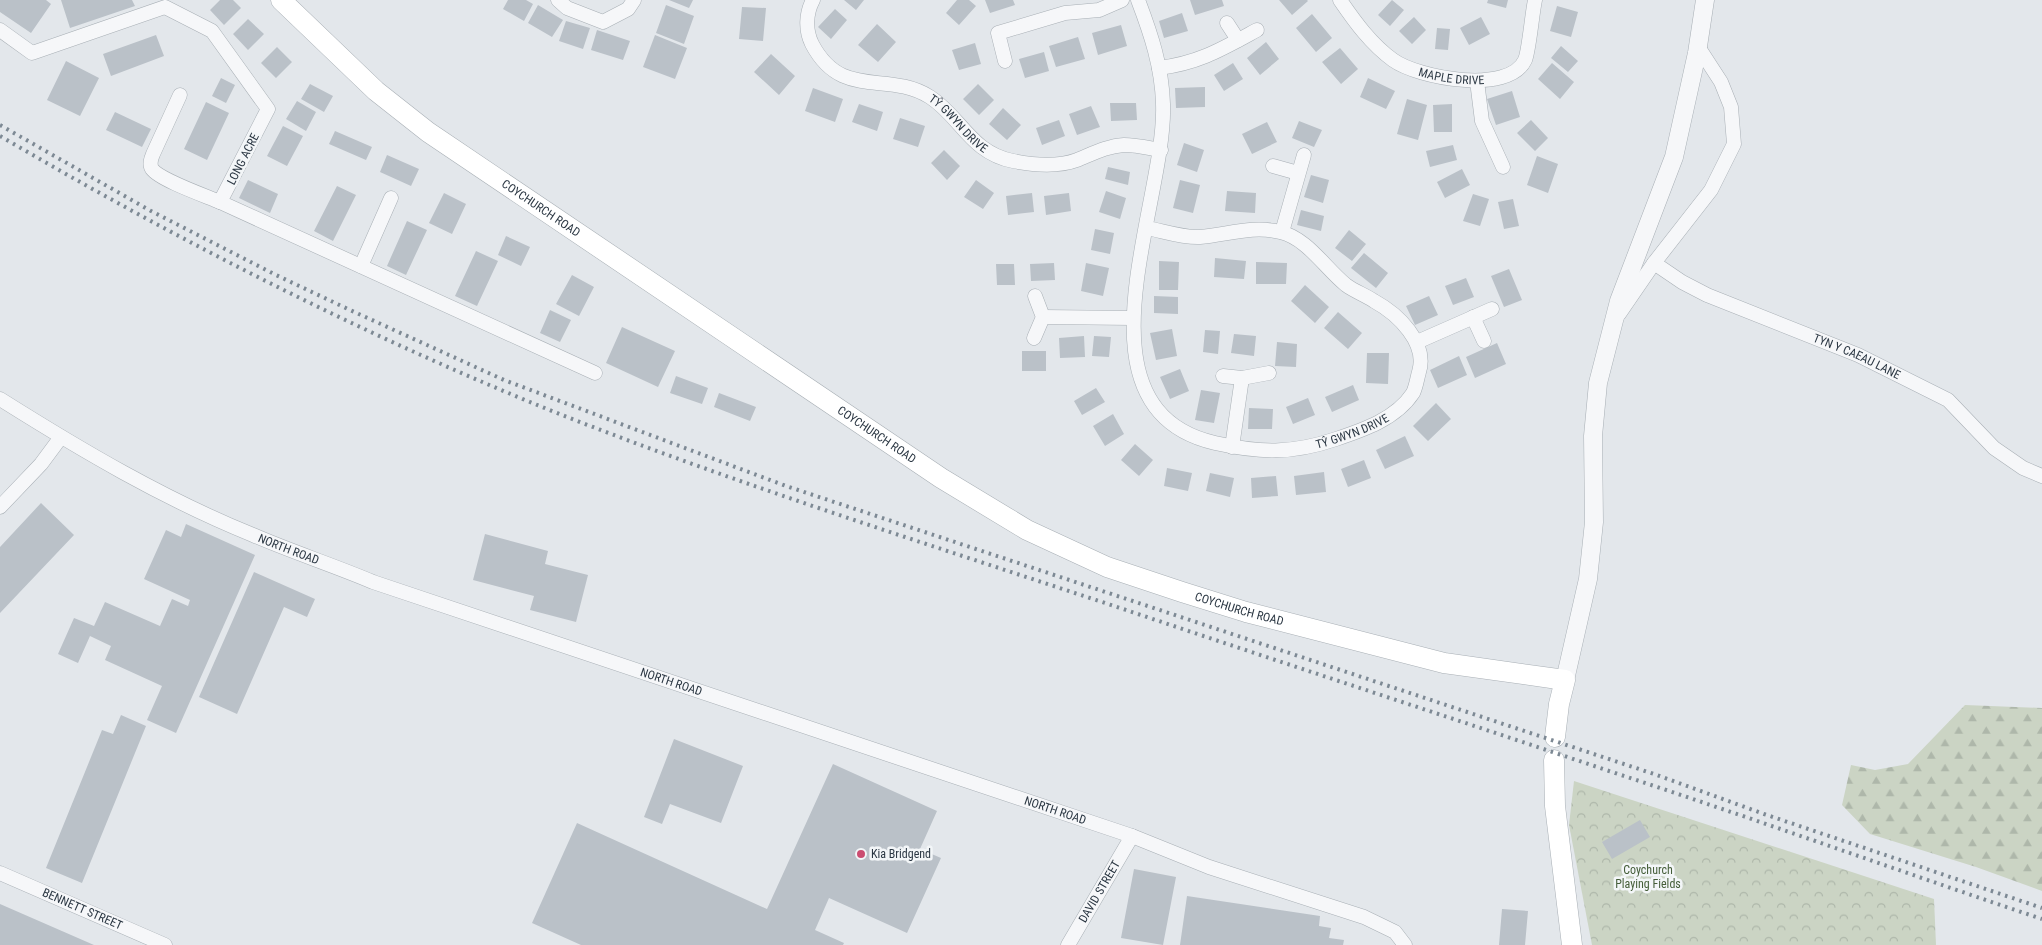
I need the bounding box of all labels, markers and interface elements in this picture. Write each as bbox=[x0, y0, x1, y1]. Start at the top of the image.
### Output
street label: MAPLE DRIVE bbox=[1417, 65, 1485, 87]
street label: TŶ GWYN DRIVE bbox=[926, 91, 990, 156]
street label: LONG ACRE bbox=[224, 131, 262, 187]
street label: COYCHURCH ROAD bbox=[499, 177, 583, 240]
street label: TYN Y CAEAU LANE bbox=[1811, 331, 1903, 382]
street label: COYCHURCH ROAD bbox=[835, 403, 919, 466]
street label: TŶ GWYN DRIVE bbox=[1314, 411, 1391, 452]
street label: NORTH ROAD bbox=[256, 531, 321, 567]
street label: COYCHURCH ROAD bbox=[1193, 589, 1285, 628]
street label: NORTH ROAD bbox=[639, 665, 704, 699]
street label: NORTH ROAD bbox=[1023, 793, 1088, 827]
place label: Kia Bridgend bbox=[871, 847, 931, 861]
marker: Kia Bridgend bbox=[855, 848, 867, 860]
street label: DAVID STREET bbox=[1076, 858, 1123, 925]
park label: Coychurch Playing Fields bbox=[1615, 863, 1681, 891]
street label: BENNETT STREET bbox=[40, 885, 125, 933]

